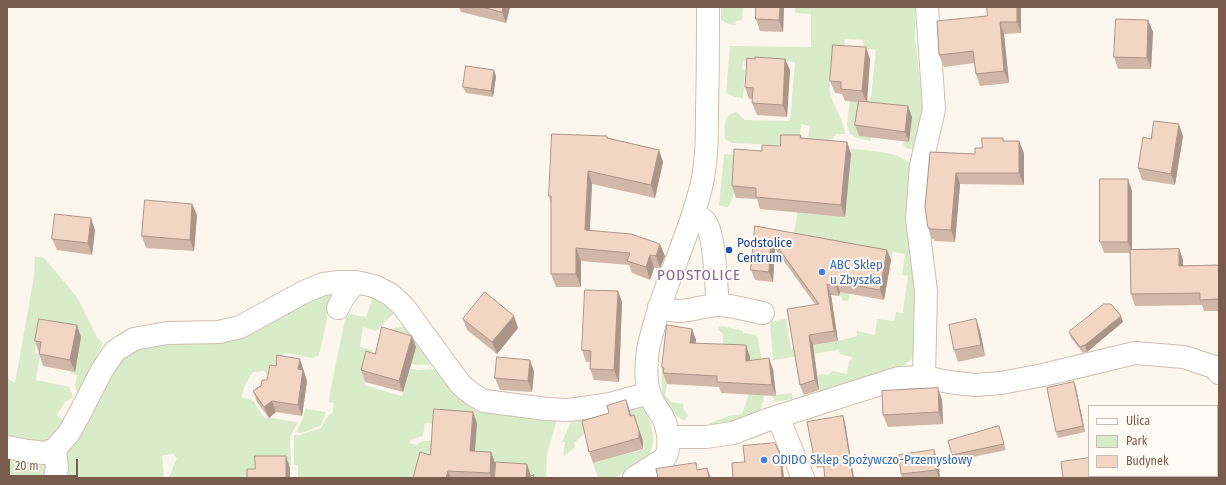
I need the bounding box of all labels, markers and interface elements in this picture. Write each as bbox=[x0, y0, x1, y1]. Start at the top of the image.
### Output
place label: Podstolice Centrum bbox=[737, 235, 792, 266]
marker: Podstolice Centrum bbox=[724, 245, 734, 255]
place label: ABC Sklep u Zbyszka bbox=[830, 257, 883, 288]
district label: PODSTOLICE bbox=[657, 267, 741, 285]
marker: ABC Sklep u Zbyszka bbox=[817, 267, 827, 277]
legend bbox=[1088, 405, 1218, 477]
text: Ulica bbox=[1126, 414, 1150, 428]
text: Park bbox=[1126, 434, 1147, 448]
scale bar bbox=[10, 451, 80, 477]
place label: ODIDO Sklep Spożywczo-Przemysłowy bbox=[772, 452, 972, 468]
text: Budynek bbox=[1126, 454, 1168, 468]
marker: ODIDO Sklep Spożywczo-Przemysłowy bbox=[759, 455, 769, 465]
text: 20 m bbox=[15, 459, 39, 473]

